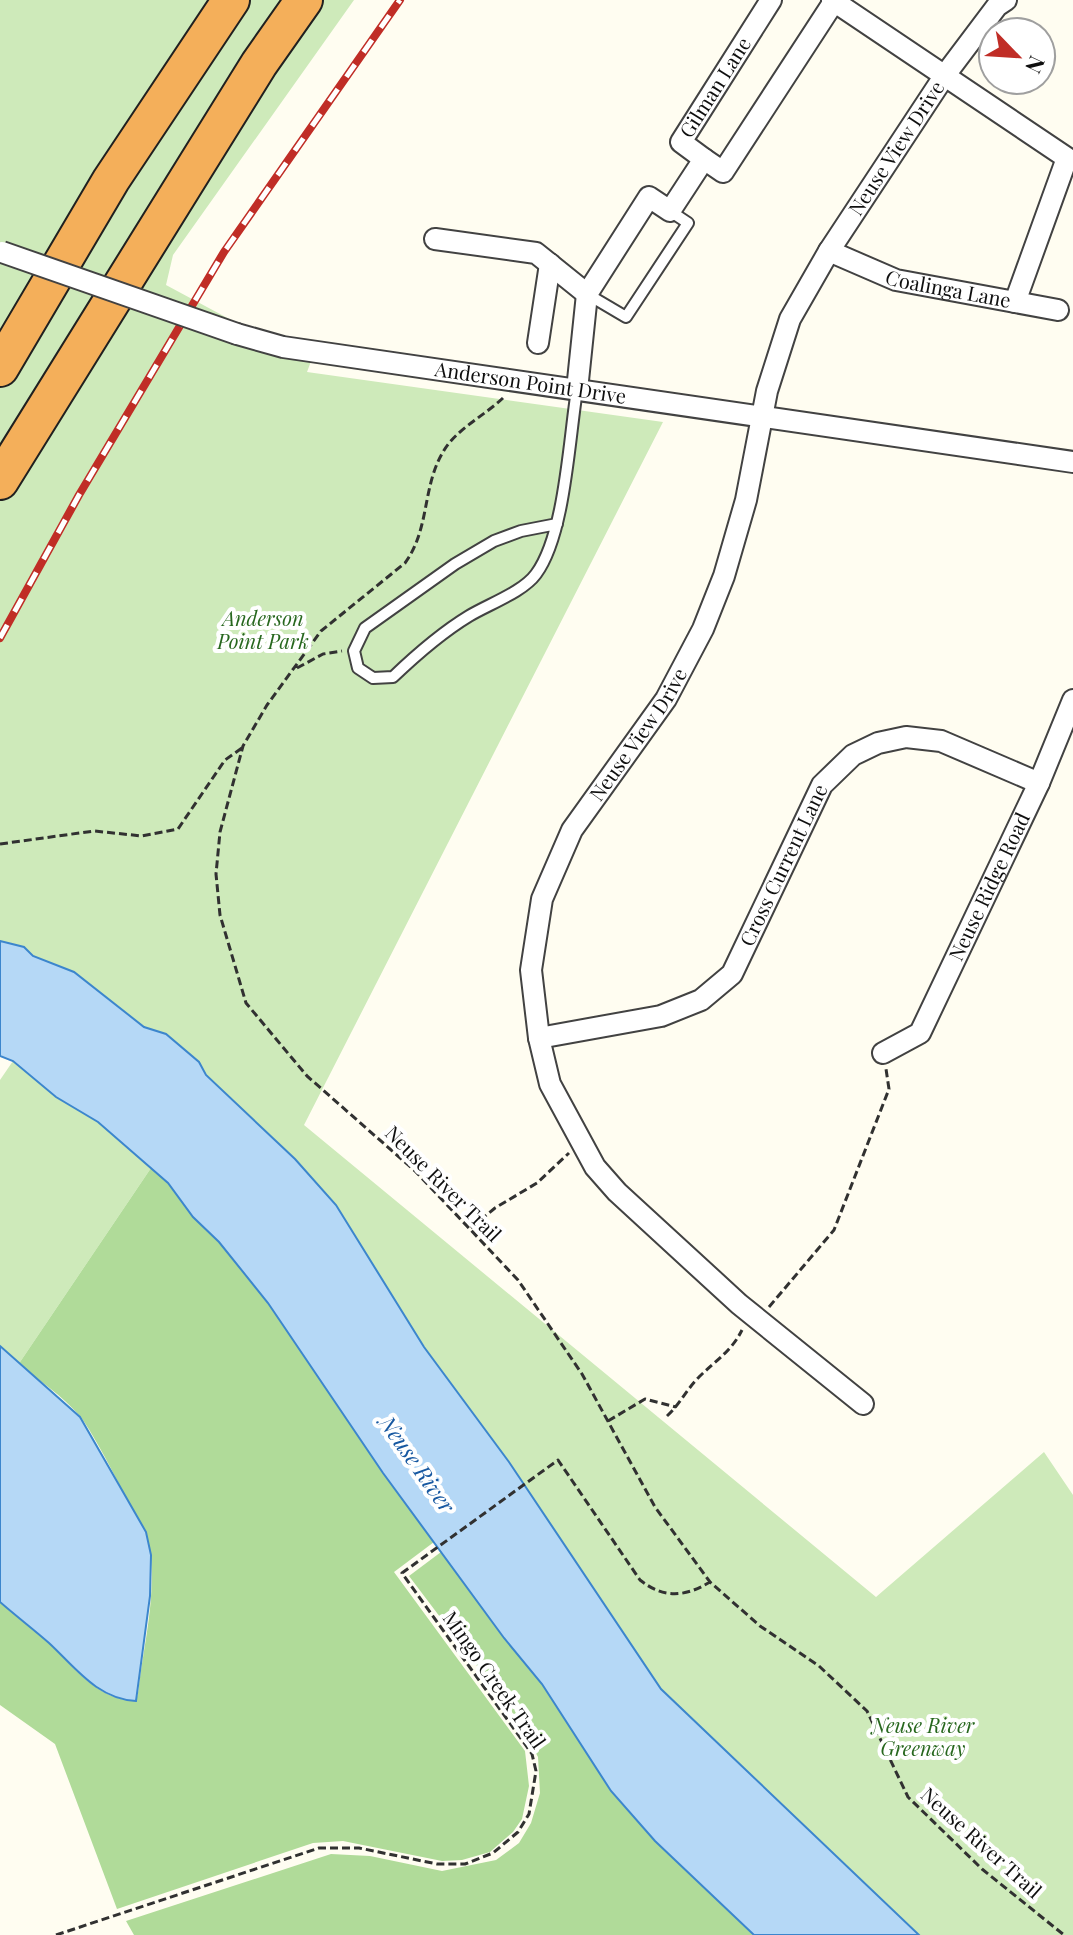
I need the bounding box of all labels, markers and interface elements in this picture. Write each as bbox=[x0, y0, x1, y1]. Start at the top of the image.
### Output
north arrow bbox=[977, 16, 1057, 96]
street label: Gilman Lane bbox=[672, 31, 756, 142]
text: N bbox=[1019, 51, 1053, 79]
street label: Neuse View Drive bbox=[841, 75, 950, 220]
street label: Coalinga Lane bbox=[882, 262, 1013, 313]
street label: Anderson Point Drive bbox=[432, 354, 628, 409]
park label: Anderson Point Park bbox=[216, 604, 309, 654]
street label: Neuse View Drive bbox=[582, 663, 692, 806]
street label: Cross Current Lane bbox=[732, 779, 833, 950]
street label: Neuse Ridge Road bbox=[941, 807, 1035, 965]
street label: Neuse River Trail bbox=[380, 1119, 508, 1247]
water label: Neuse River bbox=[372, 1407, 463, 1519]
street label: Mingo Creek Trail bbox=[438, 1605, 553, 1753]
park label: Neuse River Greenway bbox=[870, 1711, 976, 1761]
street label: Neuse River Trail bbox=[916, 1780, 1048, 1904]

